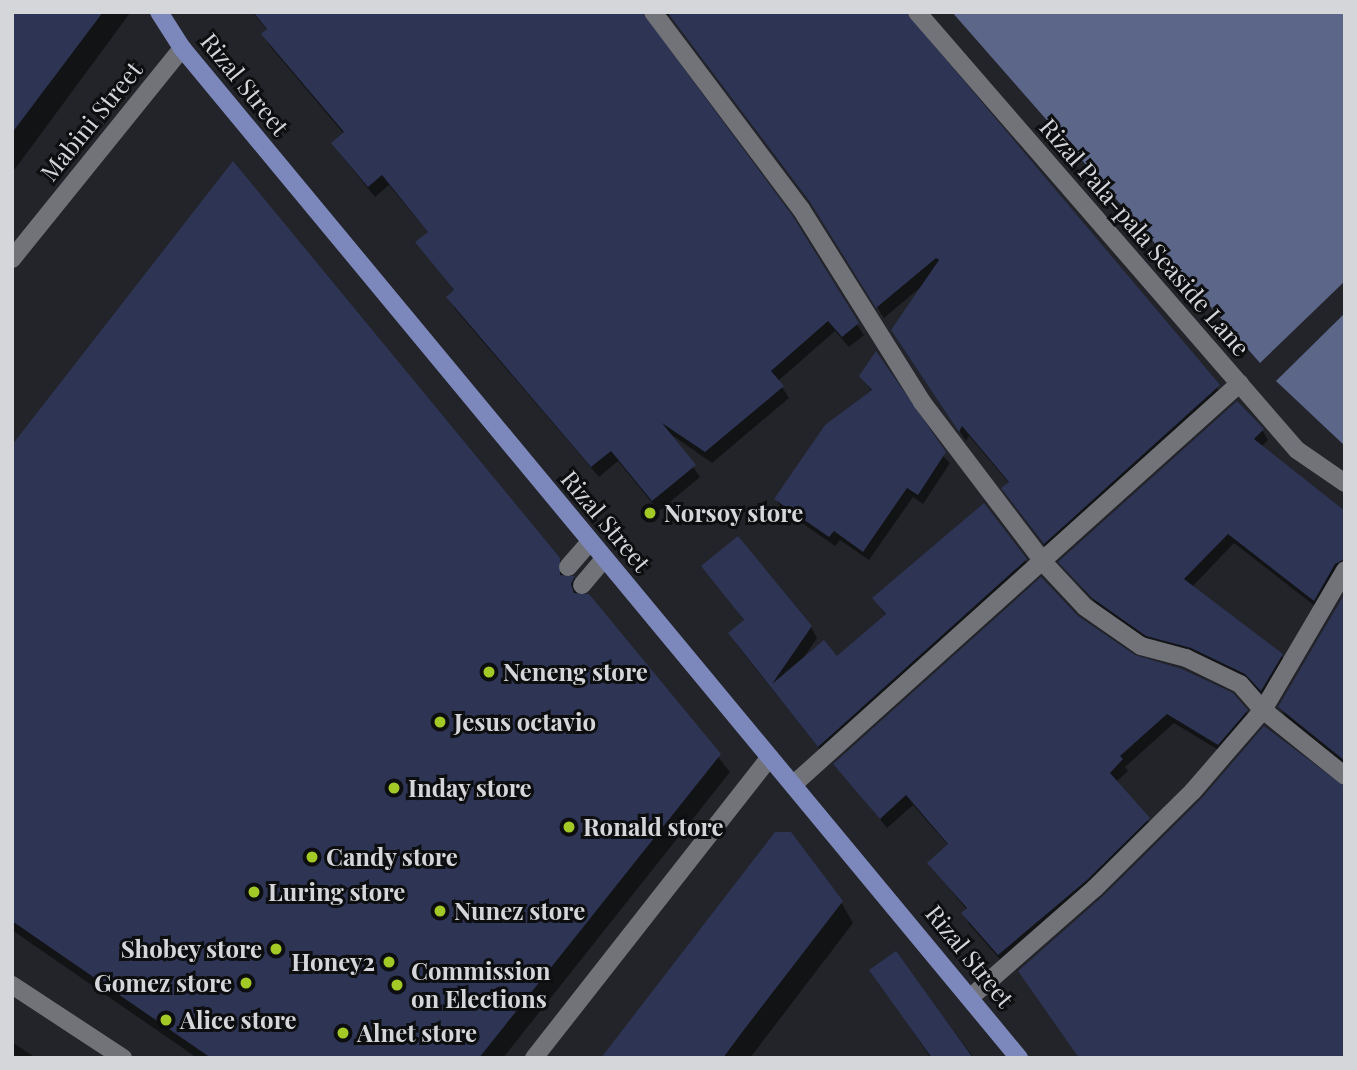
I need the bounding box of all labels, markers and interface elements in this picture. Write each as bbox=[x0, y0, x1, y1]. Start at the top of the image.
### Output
street label: Rizal Street bbox=[195, 27, 295, 141]
street label: Mabini Street bbox=[34, 56, 148, 186]
street label: Rizal Pala-pala Seaside Lane bbox=[1034, 112, 1256, 362]
street label: Rizal Street bbox=[555, 465, 657, 577]
place label: Norsoy store bbox=[664, 499, 804, 527]
marker: Norsoy store bbox=[642, 505, 658, 521]
place label: Neneng store bbox=[503, 658, 648, 686]
marker: Neneng store bbox=[481, 664, 497, 680]
place label: Jesus octavio bbox=[454, 708, 596, 736]
marker: Jesus octavio bbox=[432, 714, 448, 730]
place label: Inday store bbox=[408, 774, 532, 802]
marker: Inday store bbox=[386, 780, 402, 796]
place label: Ronald store bbox=[583, 813, 723, 841]
marker: Ronald store bbox=[561, 819, 577, 835]
place label: Candy store bbox=[326, 843, 458, 871]
marker: Candy store bbox=[304, 849, 320, 865]
place label: Luring store bbox=[268, 878, 405, 906]
marker: Luring store bbox=[246, 884, 262, 900]
place label: Nunez store bbox=[454, 897, 585, 925]
street label: Rizal Street bbox=[920, 899, 1020, 1013]
marker: Nunez store bbox=[432, 903, 448, 919]
place label: Shobey store bbox=[120, 935, 262, 963]
marker: Shobey store bbox=[268, 941, 284, 957]
place label: Honey2 bbox=[291, 948, 375, 976]
marker: Honey2 bbox=[381, 954, 397, 970]
place label: Commission on Elections bbox=[411, 957, 551, 1013]
place label: Gomez store bbox=[94, 969, 232, 997]
marker: Gomez store bbox=[238, 975, 254, 991]
marker: Commission on Elections bbox=[389, 977, 405, 993]
place label: Alice store bbox=[180, 1006, 297, 1034]
marker: Alice store bbox=[158, 1012, 174, 1028]
place label: Alnet store bbox=[357, 1019, 477, 1047]
marker: Alnet store bbox=[335, 1025, 351, 1041]

